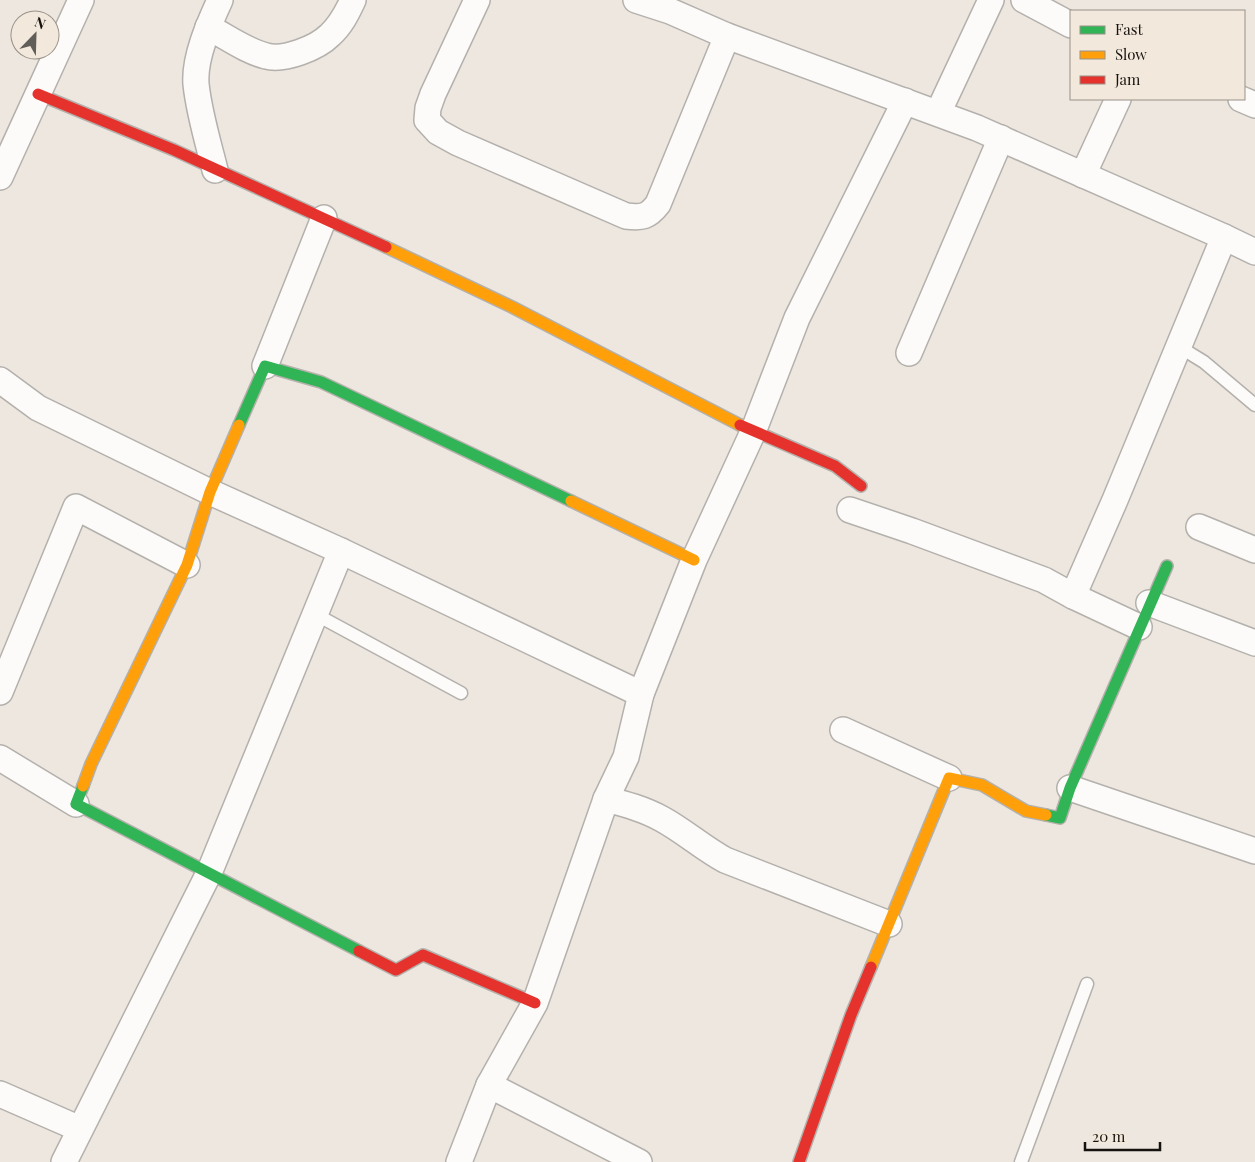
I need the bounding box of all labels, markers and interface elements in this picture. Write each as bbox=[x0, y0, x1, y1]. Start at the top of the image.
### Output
north arrow bbox=[10, 10, 60, 60]
legend bbox=[1070, 10, 1245, 100]
text: N bbox=[32, 12, 49, 33]
text: Fast bbox=[1115, 19, 1144, 39]
text: Slow bbox=[1115, 44, 1147, 64]
text: Jam bbox=[1114, 69, 1141, 89]
scale bar bbox=[1085, 1120, 1160, 1152]
text: 20 m bbox=[1092, 1126, 1126, 1146]

